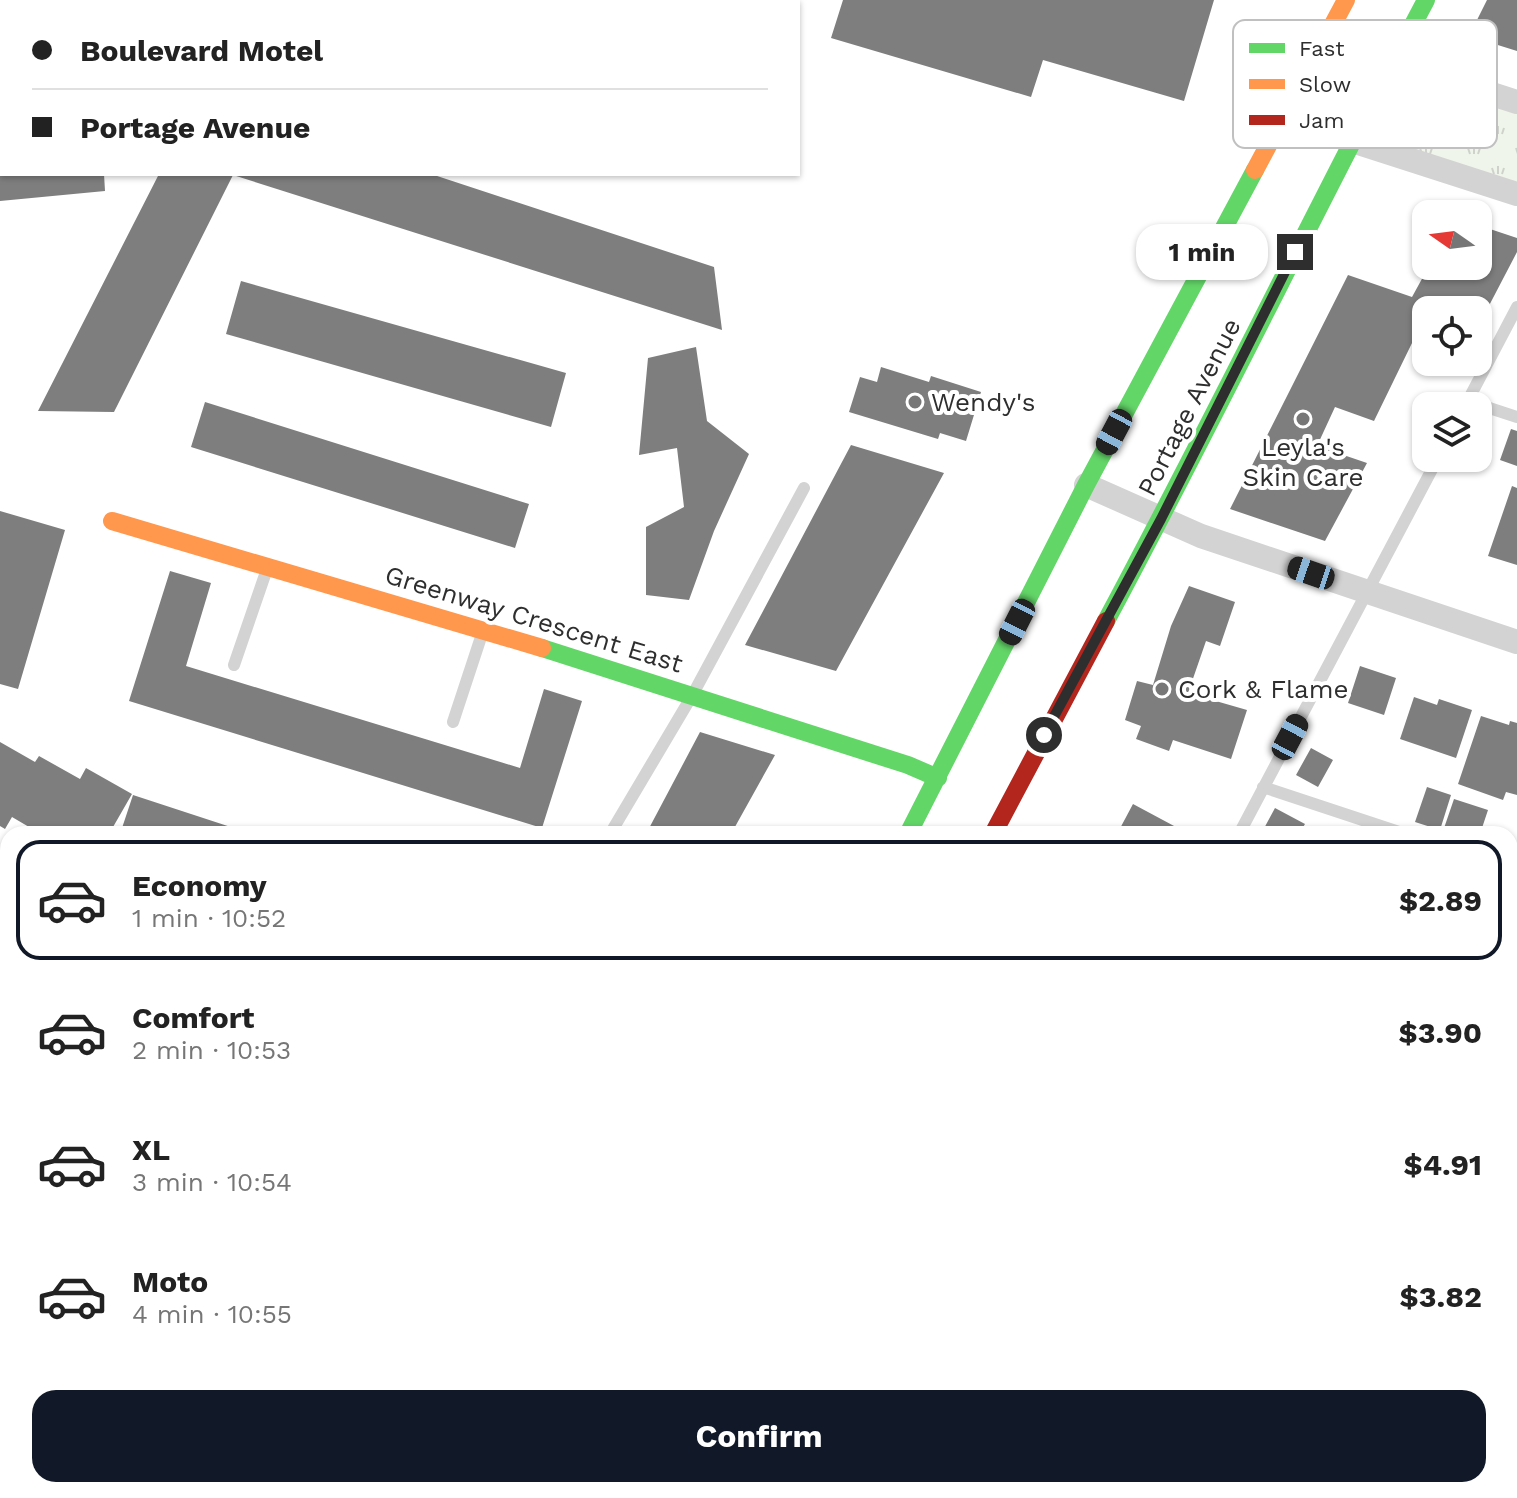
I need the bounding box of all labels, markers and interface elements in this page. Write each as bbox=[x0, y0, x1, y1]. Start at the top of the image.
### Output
legend bbox=[1233, 20, 1497, 148]
text: Boulevard Motel bbox=[80, 33, 323, 68]
text: Fast bbox=[1299, 36, 1345, 61]
text: Slow bbox=[1299, 72, 1351, 97]
text: Jam bbox=[1299, 108, 1344, 133]
text: Portage Avenue bbox=[80, 110, 310, 145]
north arrow bbox=[1412, 200, 1492, 280]
map controls bbox=[1412, 200, 1492, 472]
callout: 1 min bbox=[1135, 224, 1267, 280]
route end bbox=[1277, 234, 1313, 270]
text: 1 min bbox=[1169, 237, 1235, 267]
button: locate bbox=[1412, 296, 1492, 376]
street label: Portage Avenue bbox=[1131, 313, 1247, 501]
place label: Wendy's bbox=[931, 387, 1035, 417]
button: layers bbox=[1412, 392, 1492, 472]
marker: Wendy's bbox=[906, 393, 924, 411]
car bbox=[1092, 405, 1136, 459]
marker: Leyla's Skin Care bbox=[1294, 410, 1312, 428]
place label: Leyla's Skin Care bbox=[1242, 432, 1364, 492]
car bbox=[1284, 554, 1338, 592]
street label: Greenway Crescent East bbox=[381, 559, 687, 679]
car bbox=[995, 595, 1039, 649]
place label: Cork & Flame bbox=[1178, 674, 1348, 704]
marker: Cork & Flame bbox=[1153, 680, 1171, 698]
car bbox=[1268, 710, 1312, 764]
route start bbox=[1026, 717, 1062, 753]
icon: car bbox=[36, 864, 108, 936]
text: Economy bbox=[132, 868, 267, 903]
text: $2.89 bbox=[1399, 883, 1482, 918]
text: 1 min · 10:52 bbox=[132, 903, 286, 933]
icon: car bbox=[36, 996, 108, 1068]
text: Comfort bbox=[132, 1000, 254, 1035]
text: $3.90 bbox=[1398, 1015, 1482, 1050]
text: 2 min · 10:53 bbox=[132, 1035, 291, 1065]
icon: car bbox=[36, 1128, 108, 1200]
text: XL bbox=[132, 1132, 170, 1167]
text: $4.91 bbox=[1403, 1147, 1482, 1182]
text: 3 min · 10:54 bbox=[132, 1167, 292, 1197]
icon: car bbox=[36, 1260, 108, 1332]
text: Moto bbox=[132, 1264, 208, 1299]
text: $3.82 bbox=[1400, 1279, 1482, 1314]
text: 4 min · 10:55 bbox=[132, 1299, 292, 1329]
button: Confirm bbox=[32, 1390, 1486, 1482]

